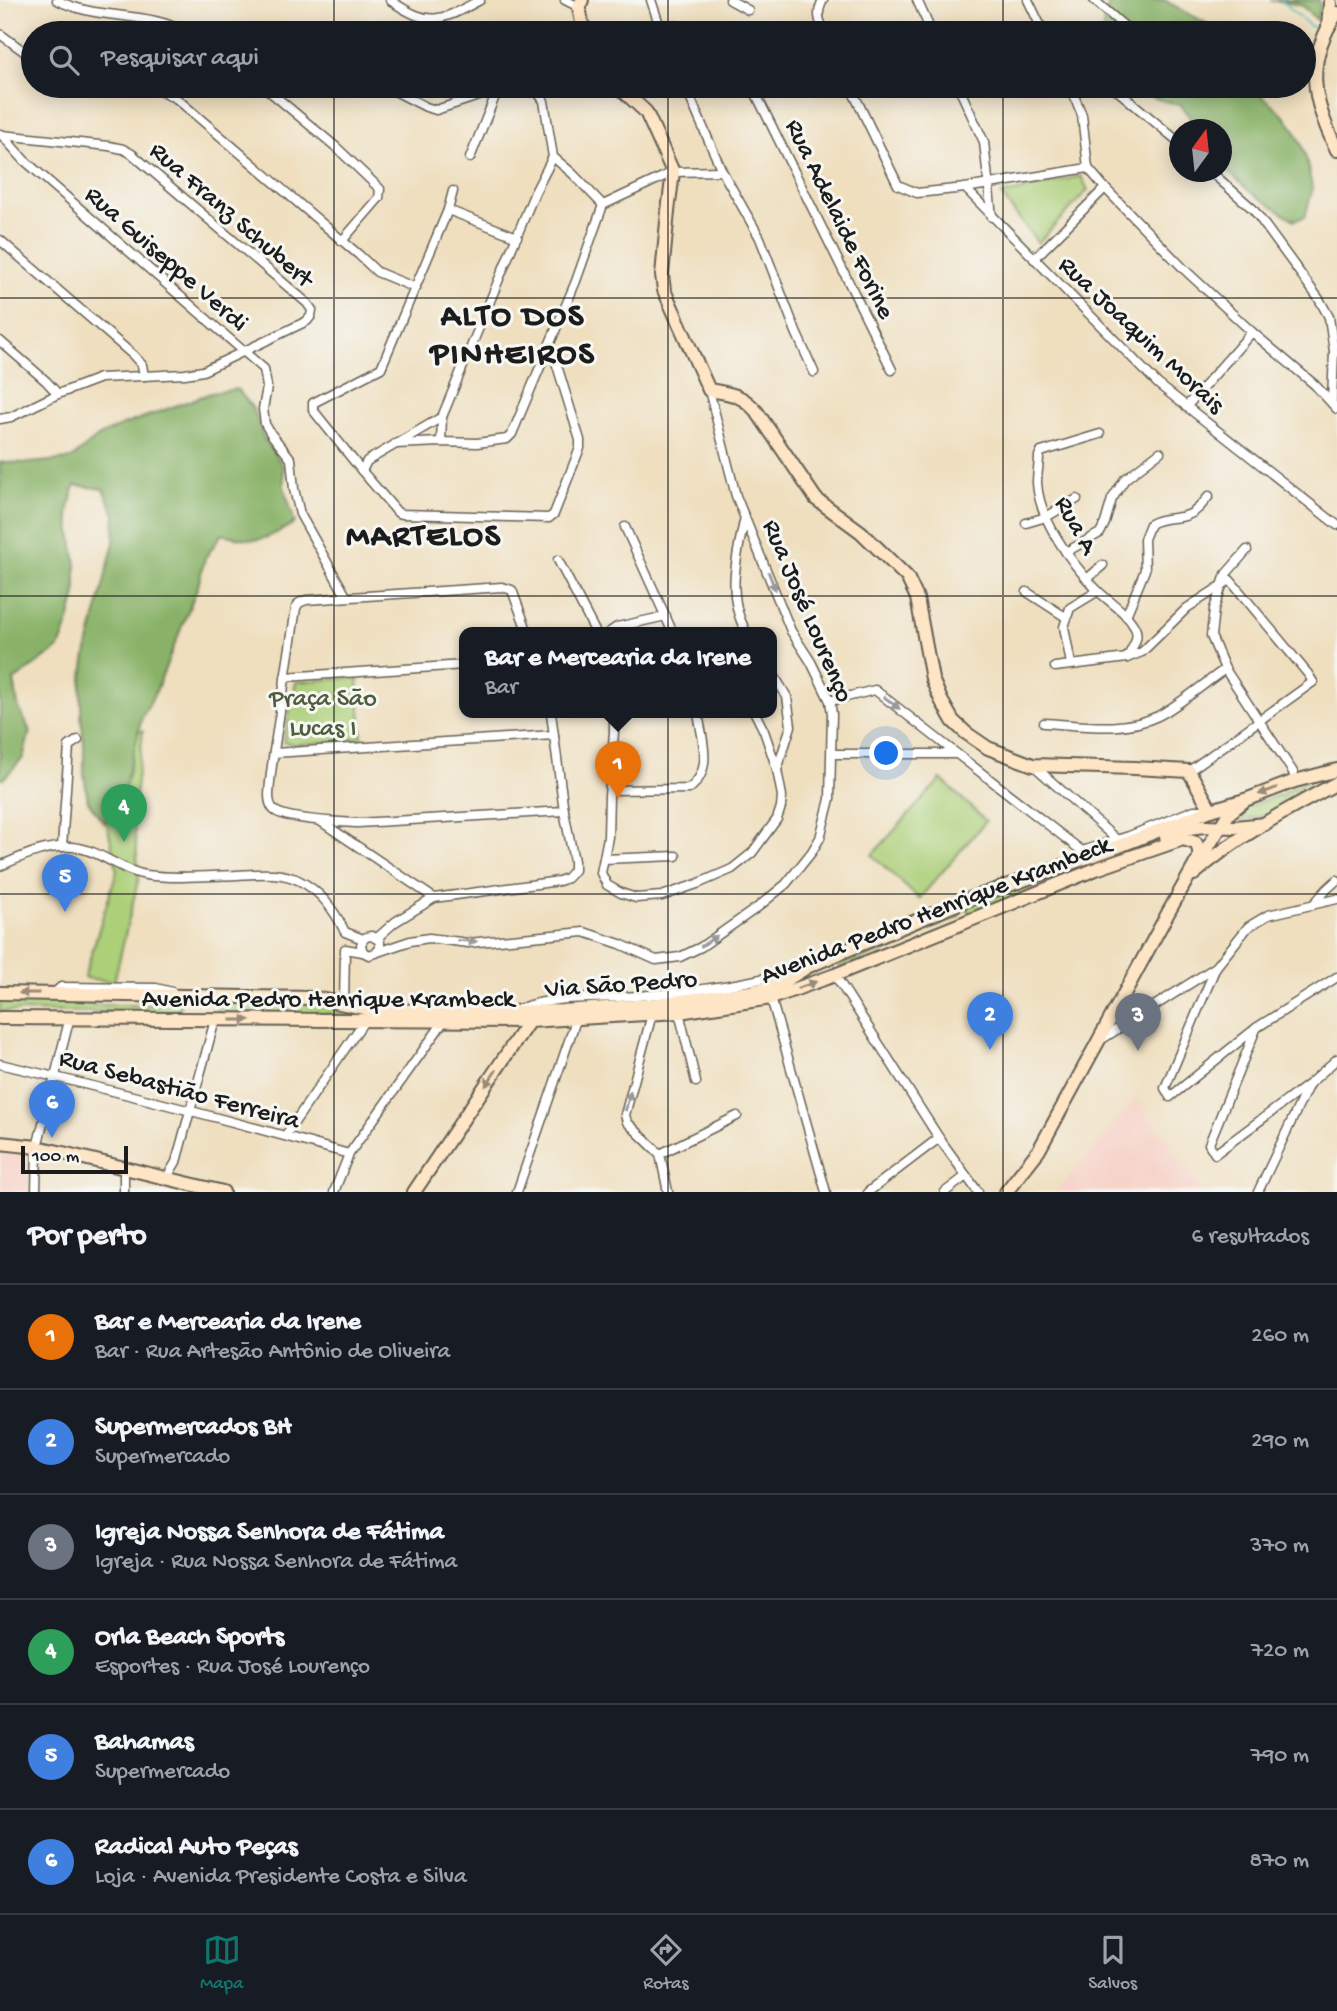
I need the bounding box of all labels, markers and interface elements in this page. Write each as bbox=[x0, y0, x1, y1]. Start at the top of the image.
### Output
search box bbox=[21, 21, 1316, 98]
icon: search bbox=[45, 41, 83, 79]
text: Pesquisar aqui bbox=[101, 44, 259, 75]
street label: Rua Adelaide Forine bbox=[776, 115, 900, 325]
north arrow bbox=[1169, 119, 1232, 182]
street label: Rua Franz Schubert bbox=[142, 137, 320, 298]
street label: Rua Guiseppe Verdi bbox=[77, 181, 253, 340]
street label: Rua Joaquim Morais bbox=[1050, 251, 1231, 422]
district label: ALTO DOS PINHEIROS bbox=[428, 299, 596, 375]
street label: Rua A bbox=[1046, 492, 1103, 562]
street label: Rua José Lourenço bbox=[753, 516, 858, 708]
district label: MARTELOS bbox=[346, 519, 502, 557]
one-way arrow bbox=[766, 571, 777, 592]
popup bbox=[459, 627, 777, 718]
text: Bar e Mercearia da Irene bbox=[485, 644, 751, 675]
text: Bar bbox=[485, 675, 518, 702]
park label: Praça São Lucas I bbox=[268, 685, 377, 746]
one-way arrow bbox=[883, 696, 901, 710]
your location bbox=[869, 736, 903, 770]
pin: 1 bbox=[595, 741, 641, 799]
pin: 4 bbox=[101, 784, 147, 842]
one-way arrow bbox=[1257, 786, 1278, 797]
street label: Avenida Pedro Henrique Krambeck bbox=[757, 830, 1118, 993]
pin: 5 bbox=[42, 854, 88, 912]
one-way arrow bbox=[700, 934, 718, 948]
one-way arrow bbox=[457, 936, 479, 947]
street label: Via São Pedro bbox=[543, 966, 698, 1007]
one-way arrow bbox=[796, 979, 817, 990]
street label: Avenida Pedro Henrique Krambeck bbox=[142, 986, 517, 1017]
one-way arrow bbox=[17, 987, 39, 999]
pin: 2 bbox=[967, 992, 1013, 1050]
pin: 3 bbox=[1115, 993, 1161, 1051]
one-way arrow bbox=[229, 1014, 251, 1026]
street label: Rua Sebastião Ferreira bbox=[55, 1044, 304, 1139]
one-way arrow bbox=[484, 1069, 498, 1087]
pin: 6 bbox=[29, 1080, 75, 1138]
one-way arrow bbox=[623, 1090, 634, 1112]
scale bar bbox=[21, 1143, 128, 1175]
text: 100 m bbox=[32, 1146, 79, 1169]
text: Por perto bbox=[28, 1220, 147, 1255]
text: 6 resultados bbox=[1192, 1224, 1309, 1251]
text: Bar e Mercearia da Irene bbox=[95, 1308, 361, 1339]
text: 1 bbox=[46, 1323, 56, 1350]
text: 260 m bbox=[1251, 1323, 1309, 1350]
text: Bar · Rua Artesão Antônio de Oliveira bbox=[95, 1339, 450, 1366]
text: Supermercados BH bbox=[95, 1413, 292, 1444]
text: 2 bbox=[45, 1428, 57, 1455]
text: 290 m bbox=[1251, 1428, 1309, 1455]
text: Supermercado bbox=[95, 1444, 230, 1471]
text: Igreja Nossa Senhora de Fátima bbox=[95, 1518, 444, 1549]
text: 3 bbox=[45, 1533, 57, 1560]
text: 370 m bbox=[1250, 1533, 1309, 1560]
text: Igreja · Rua Nossa Senhora de Fátima bbox=[95, 1549, 457, 1576]
text: Orla Beach Sports bbox=[95, 1623, 284, 1654]
text: 4 bbox=[46, 1638, 56, 1665]
text: 720 m bbox=[1251, 1638, 1309, 1665]
text: Esportes · Rua José Lourenço bbox=[95, 1654, 370, 1681]
text: Bahamas bbox=[95, 1728, 194, 1759]
text: 5 bbox=[45, 1743, 57, 1770]
text: 790 m bbox=[1251, 1743, 1309, 1770]
text: Supermercado bbox=[95, 1759, 230, 1786]
text: Radical Auto Peças bbox=[95, 1833, 298, 1864]
text: 6 bbox=[45, 1848, 57, 1875]
text: 870 m bbox=[1250, 1848, 1309, 1875]
text: Loja · Avenida Presidente Costa e Silva bbox=[95, 1864, 467, 1891]
tab: Mapa bbox=[200, 1931, 244, 1996]
tab: Rotas bbox=[643, 1931, 688, 1996]
tab: Salvos bbox=[1088, 1931, 1137, 1996]

